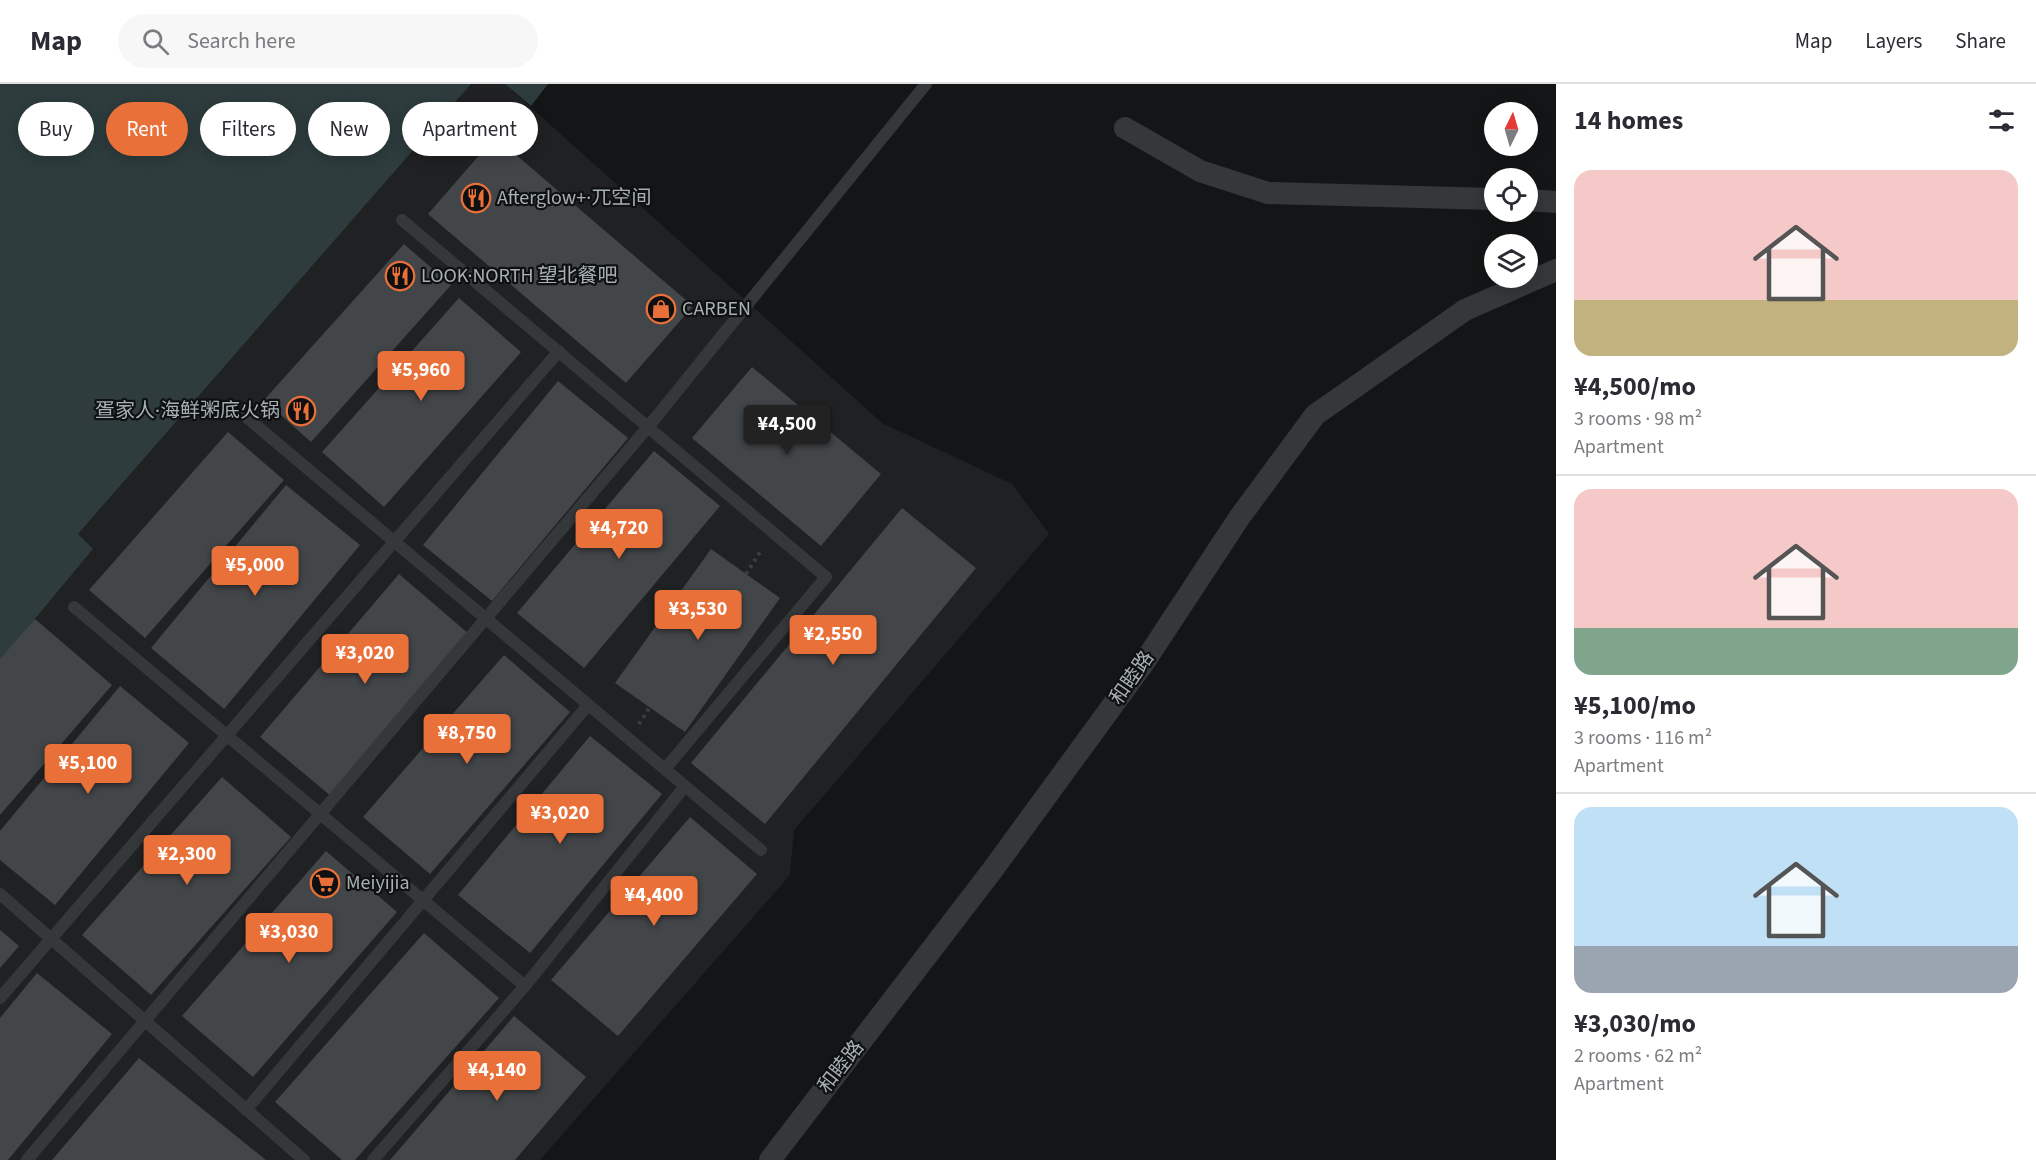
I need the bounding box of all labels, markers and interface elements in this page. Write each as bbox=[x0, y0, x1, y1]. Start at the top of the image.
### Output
search box bbox=[118, 14, 538, 68]
text: Map bbox=[30, 21, 82, 61]
icon: search bbox=[139, 25, 172, 58]
text: Search here bbox=[187, 25, 296, 57]
text: Map bbox=[1795, 26, 1832, 56]
text: Layers bbox=[1865, 26, 1922, 56]
text: Share bbox=[1955, 26, 2006, 56]
chip: Buy bbox=[18, 102, 94, 156]
chip: Rent bbox=[106, 102, 188, 156]
chip: Filters bbox=[200, 102, 296, 156]
chip: New bbox=[308, 102, 390, 156]
chip: Apartment bbox=[402, 102, 538, 156]
north arrow bbox=[1484, 102, 1538, 156]
map controls bbox=[1484, 102, 1538, 288]
text: 14 homes bbox=[1574, 102, 1683, 139]
icon: filters bbox=[1985, 104, 2018, 137]
button: locate bbox=[1484, 168, 1538, 222]
restaurant icon: Afterglow+·兀空间 bbox=[460, 182, 492, 214]
place label: Afterglow+·兀空间 bbox=[497, 184, 651, 212]
icon: home bbox=[1742, 209, 1850, 317]
button: layers bbox=[1484, 234, 1538, 288]
restaurant icon: LOOK·NORTH 望北餐吧 bbox=[384, 260, 416, 292]
place label: LOOK·NORTH 望北餐吧 bbox=[421, 262, 617, 290]
shop icon: CARBEN bbox=[645, 293, 677, 325]
place label: CARBEN bbox=[682, 295, 751, 323]
pin: ¥5,960 bbox=[372, 351, 470, 402]
text: ¥5,960 bbox=[392, 356, 450, 384]
text: ¥4,500/mo bbox=[1574, 368, 1696, 405]
restaurant icon: 疍家人·海鲜粥底火锅 bbox=[285, 395, 317, 427]
place label: 疍家人·海鲜粥底火锅 bbox=[95, 397, 280, 425]
pin: ¥4,500 bbox=[738, 405, 836, 456]
text: 3 rooms · 98 m² bbox=[1574, 405, 1702, 433]
text: ¥4,500 bbox=[758, 410, 816, 438]
text: Apartment bbox=[1574, 433, 1664, 461]
pin: ¥4,720 bbox=[570, 509, 668, 560]
text: ¥4,720 bbox=[590, 514, 648, 542]
icon: home bbox=[1742, 528, 1850, 636]
pin: ¥5,000 bbox=[206, 546, 304, 597]
text: ¥5,000 bbox=[226, 551, 284, 579]
pin: ¥3,530 bbox=[649, 590, 747, 641]
text: ¥3,530 bbox=[669, 595, 727, 623]
pin: ¥2,550 bbox=[784, 615, 882, 666]
text: ¥2,550 bbox=[804, 620, 862, 648]
pin: ¥3,020 bbox=[316, 634, 414, 685]
text: ¥3,020 bbox=[336, 639, 394, 667]
street label: 和睦路 bbox=[1103, 645, 1161, 711]
text: ¥5,100/mo bbox=[1574, 687, 1696, 724]
pin: ¥8,750 bbox=[418, 714, 516, 765]
text: ¥8,750 bbox=[438, 719, 496, 747]
text: 3 rooms · 116 m² bbox=[1574, 724, 1712, 752]
pin: ¥5,100 bbox=[39, 744, 137, 795]
text: ¥5,100 bbox=[59, 749, 117, 777]
text: Apartment bbox=[1574, 752, 1664, 780]
pin: ¥3,020 bbox=[511, 794, 609, 845]
text: ¥3,020 bbox=[531, 799, 589, 827]
pin: ¥2,300 bbox=[138, 835, 236, 886]
text: ¥2,300 bbox=[158, 840, 216, 868]
icon: home bbox=[1742, 846, 1850, 954]
supermarket icon: Meiyijia bbox=[309, 867, 341, 899]
place label: Meiyijia bbox=[346, 869, 410, 897]
pin: ¥4,400 bbox=[605, 876, 703, 927]
text: ¥4,400 bbox=[625, 881, 683, 909]
pin: ¥3,030 bbox=[240, 913, 338, 964]
text: ¥3,030 bbox=[260, 918, 318, 946]
text: ¥3,030/mo bbox=[1574, 1005, 1696, 1042]
street label: 和睦路 bbox=[811, 1035, 871, 1099]
text: 2 rooms · 62 m² bbox=[1574, 1042, 1702, 1070]
pin: ¥4,140 bbox=[448, 1051, 546, 1102]
text: ¥4,140 bbox=[468, 1056, 526, 1084]
text: Apartment bbox=[1574, 1070, 1664, 1098]

